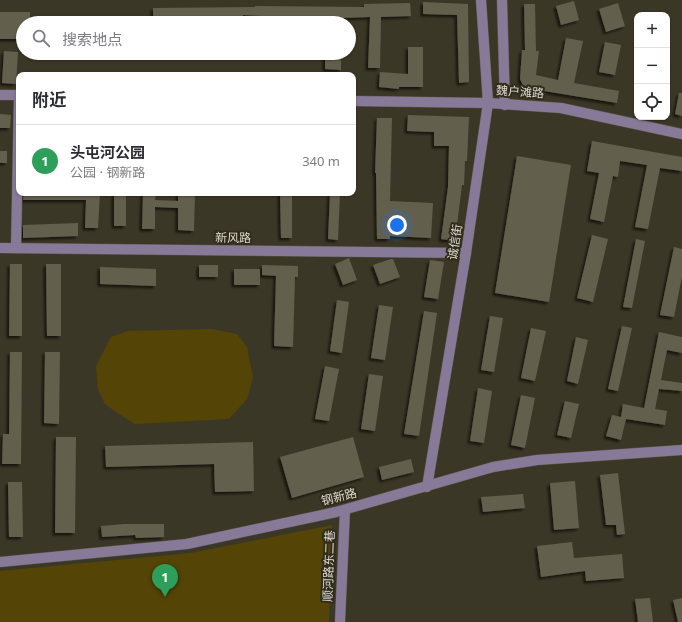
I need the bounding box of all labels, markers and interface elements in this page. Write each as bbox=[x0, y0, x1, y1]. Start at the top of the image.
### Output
map controls bbox=[634, 12, 670, 120]
button: + bbox=[634, 12, 670, 48]
search box bbox=[16, 16, 356, 60]
icon: search bbox=[30, 27, 52, 49]
text: 搜索地点 bbox=[62, 29, 122, 49]
button: − bbox=[634, 48, 670, 84]
street label: 魏户滩路 bbox=[495, 81, 545, 102]
button: locate bbox=[634, 84, 670, 120]
text: 附近 bbox=[32, 88, 66, 111]
text: 头屯河公园 bbox=[70, 142, 145, 162]
text: 1 bbox=[41, 152, 49, 170]
text: 340 m bbox=[302, 152, 340, 170]
text: 公园 · 钢新路 bbox=[70, 163, 145, 181]
your location bbox=[387, 215, 407, 235]
street label: 诚信街 bbox=[443, 223, 466, 261]
street label: 新风路 bbox=[215, 229, 251, 246]
street label: 钢新路 bbox=[319, 484, 358, 509]
street label: 顺河路东二巷 bbox=[319, 530, 338, 602]
pin: 1 bbox=[152, 564, 178, 597]

